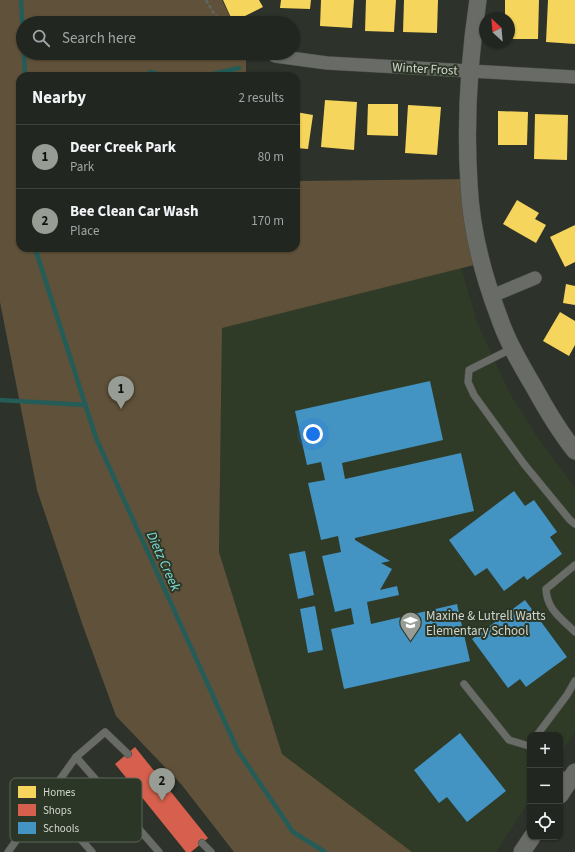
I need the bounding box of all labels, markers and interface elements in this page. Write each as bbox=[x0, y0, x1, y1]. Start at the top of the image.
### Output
north arrow bbox=[479, 12, 515, 48]
search box bbox=[16, 16, 300, 60]
icon: search bbox=[30, 27, 52, 49]
text: Search here bbox=[62, 28, 136, 49]
street label: Winter Frost bbox=[392, 58, 459, 80]
text: Nearby bbox=[32, 86, 86, 110]
text: 2 results bbox=[239, 89, 284, 107]
text: Deer Creek Park bbox=[70, 137, 176, 158]
text: 1 bbox=[42, 148, 48, 166]
text: 80 m bbox=[258, 148, 284, 166]
text: Park bbox=[70, 158, 94, 176]
text: Bee Clean Car Wash bbox=[70, 201, 198, 222]
text: 2 bbox=[42, 212, 48, 230]
text: 170 m bbox=[251, 212, 284, 230]
text: Place bbox=[70, 222, 99, 240]
pin: 1 bbox=[108, 376, 134, 409]
your location bbox=[303, 424, 323, 444]
water label: Dietz Creek bbox=[141, 528, 185, 595]
place label: Maxine & Lutrell Watts Elementary School bbox=[426, 607, 546, 640]
school or university icon: Maxine & Lutrell Watts Elementary School bbox=[398, 609, 424, 642]
map controls bbox=[527, 732, 563, 840]
button: + bbox=[527, 732, 563, 768]
pin: 2 bbox=[149, 768, 175, 801]
button: − bbox=[527, 768, 563, 804]
legend bbox=[10, 778, 142, 842]
text: Homes bbox=[43, 785, 76, 800]
text: Shops bbox=[43, 803, 72, 818]
button: locate bbox=[527, 804, 563, 840]
text: Schools bbox=[43, 821, 80, 836]

